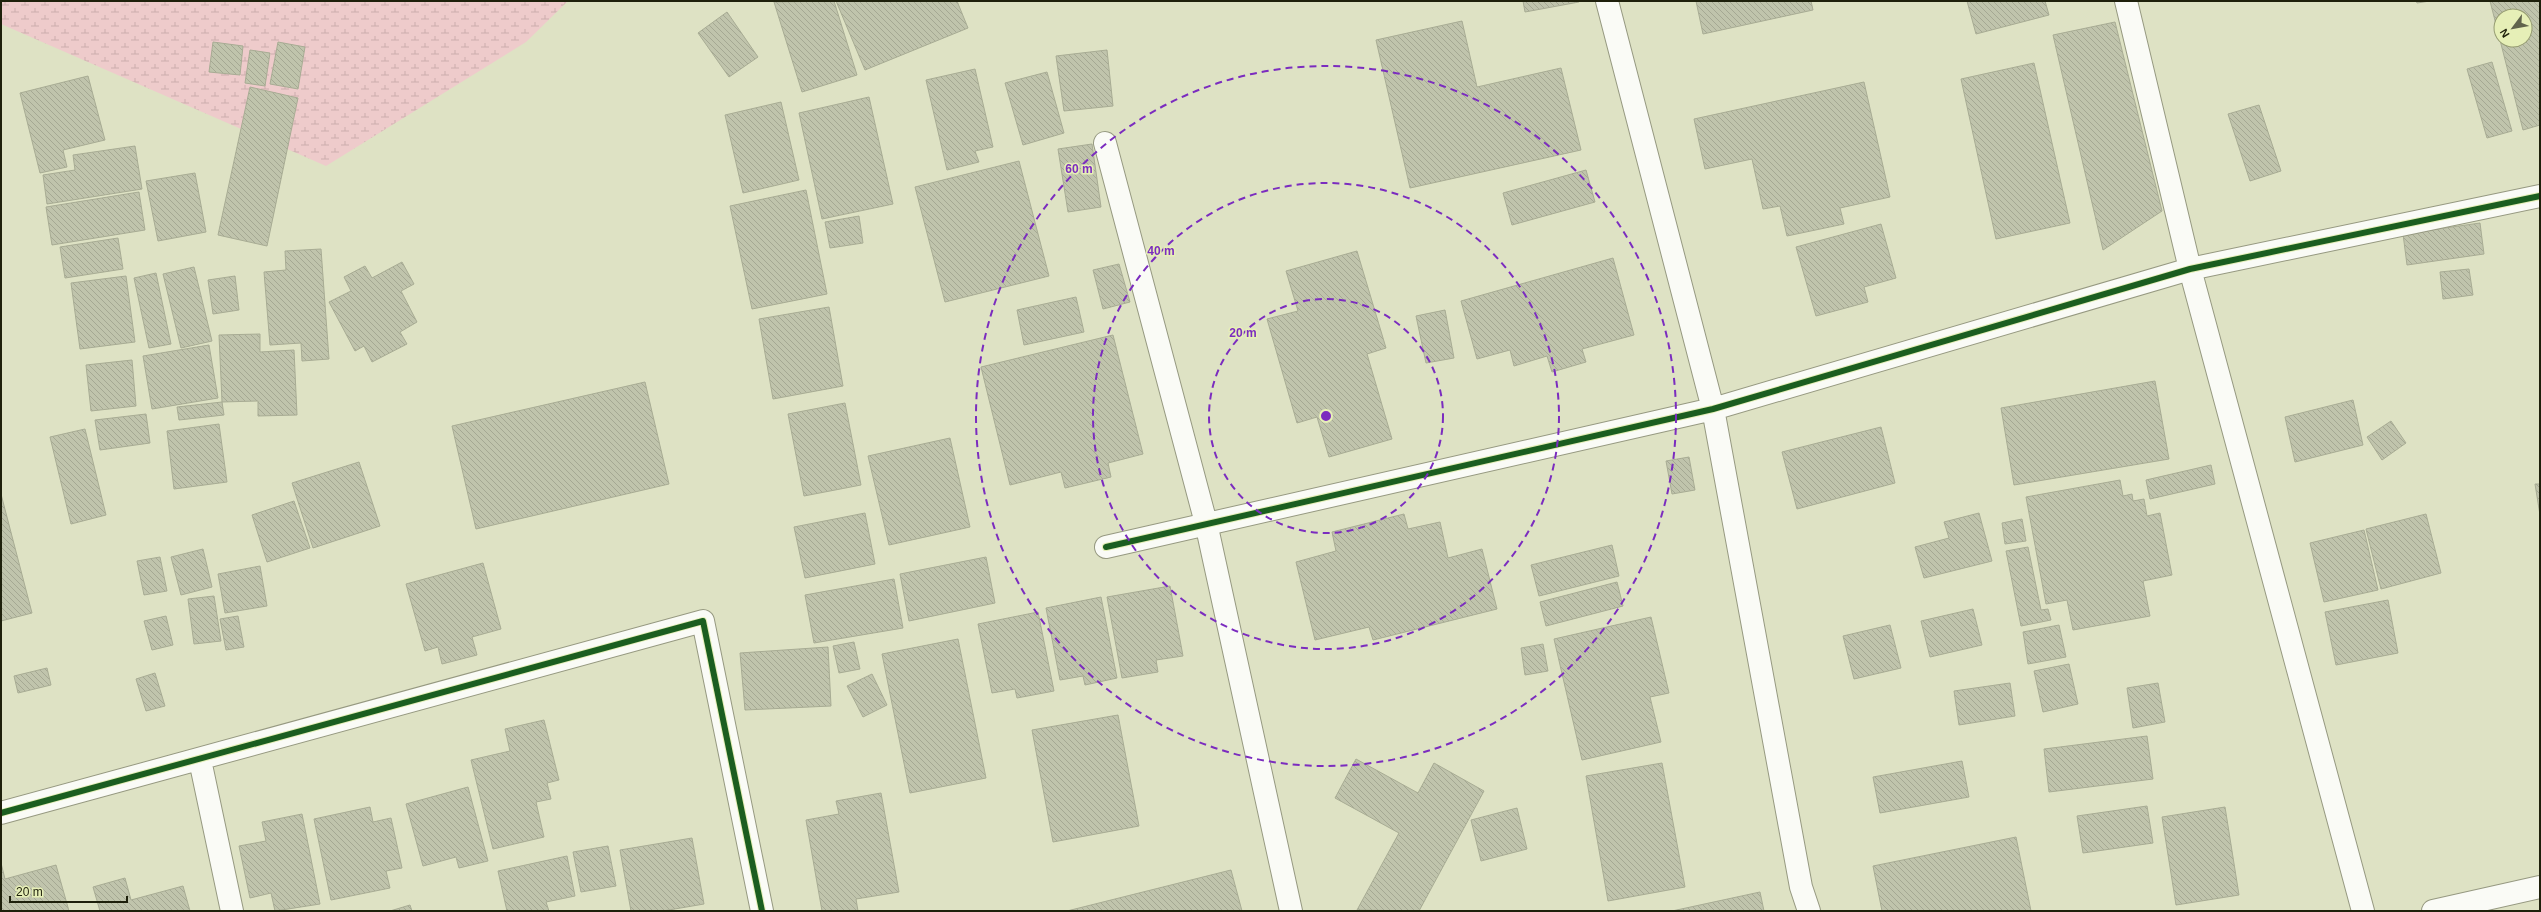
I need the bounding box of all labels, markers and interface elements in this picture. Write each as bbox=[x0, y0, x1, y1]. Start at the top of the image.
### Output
north arrow bbox=[2493, 8, 2533, 48]
text: N bbox=[2497, 27, 2512, 40]
text: 60 m bbox=[1065, 162, 1093, 176]
text: 40 m bbox=[1147, 244, 1175, 258]
text: 20 m bbox=[1229, 326, 1257, 340]
centre of rings bbox=[1319, 409, 1333, 423]
scale bar bbox=[10, 878, 127, 904]
text: 20 m bbox=[16, 885, 43, 899]

